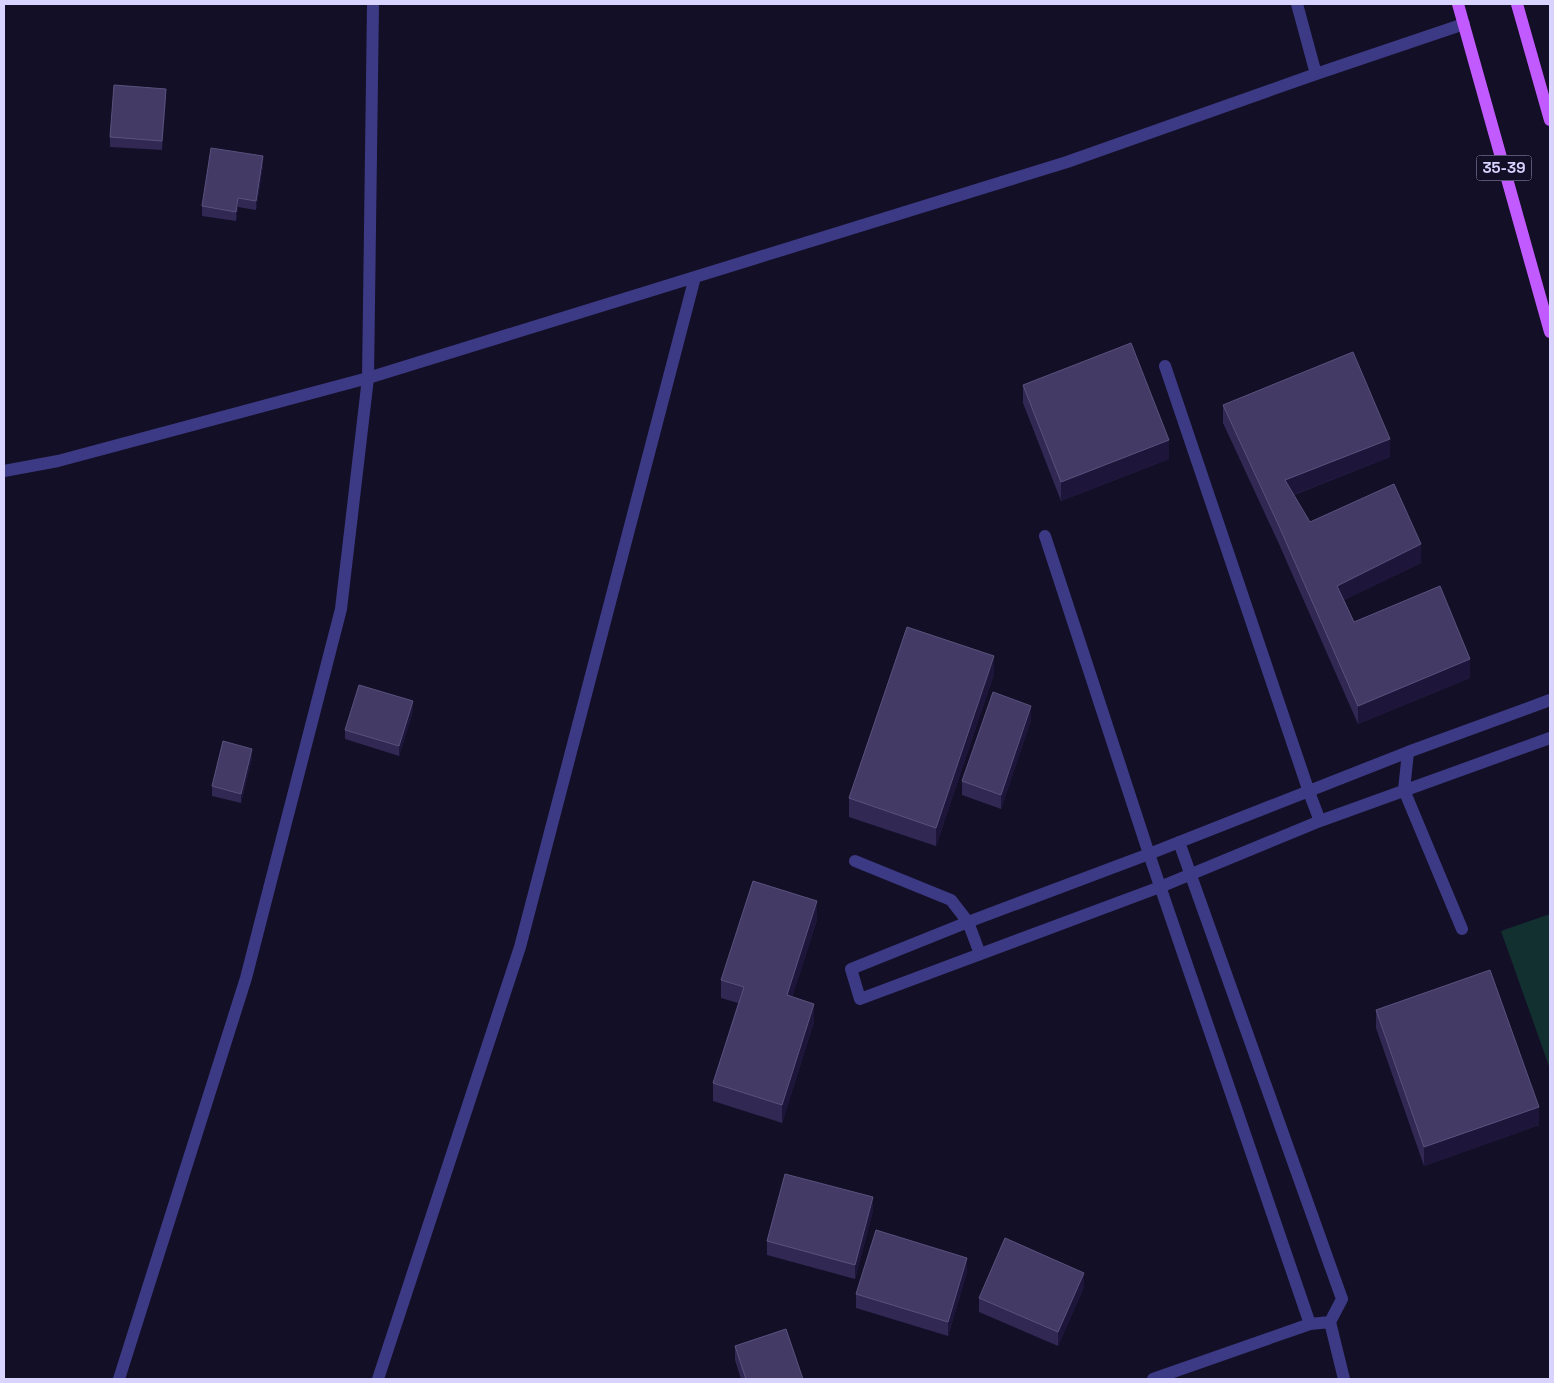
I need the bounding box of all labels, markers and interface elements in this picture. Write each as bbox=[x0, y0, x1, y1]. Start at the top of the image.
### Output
road number: 35-39 bbox=[1476, 156, 1532, 180]

